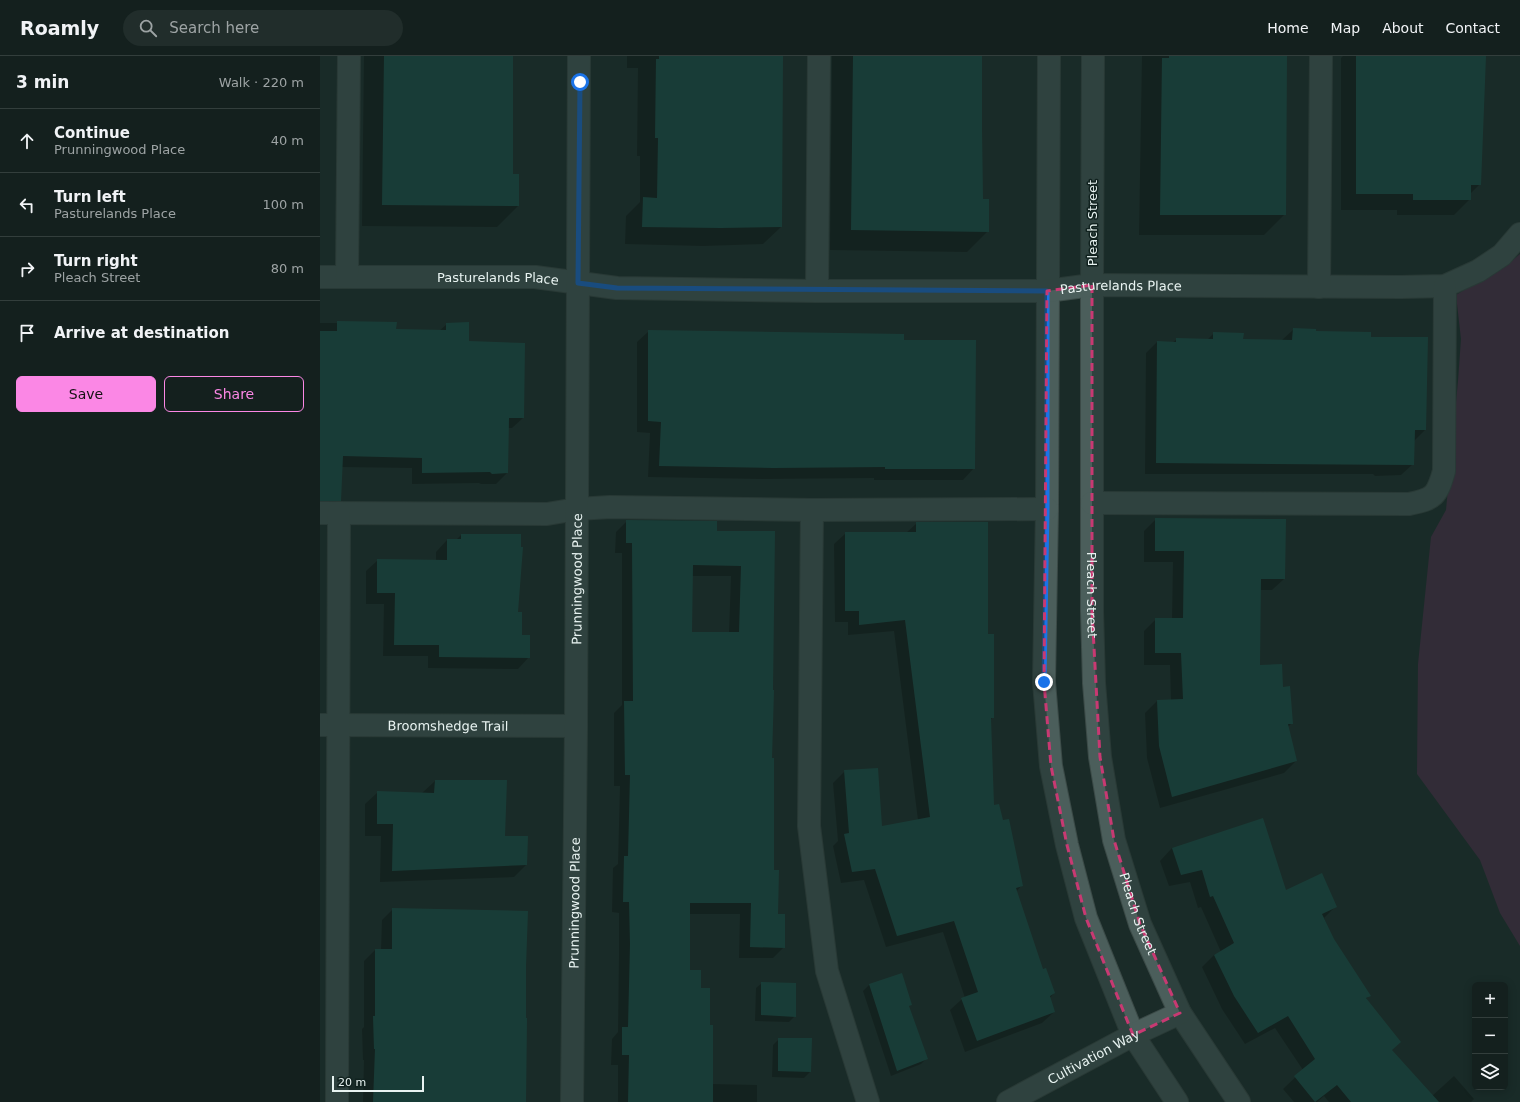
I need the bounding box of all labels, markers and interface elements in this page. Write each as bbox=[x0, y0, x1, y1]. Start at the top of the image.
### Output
search box bbox=[123, 10, 403, 46]
text: Roamly bbox=[20, 17, 99, 39]
icon: search bbox=[137, 17, 159, 39]
text: Search here bbox=[169, 19, 259, 37]
text: Home bbox=[1267, 20, 1309, 36]
text: Map bbox=[1331, 20, 1360, 36]
text: About bbox=[1382, 20, 1424, 36]
text: Contact bbox=[1446, 20, 1500, 36]
text: 3 min bbox=[16, 72, 69, 92]
route start bbox=[571, 73, 589, 91]
text: Walk · 220 m bbox=[219, 75, 304, 90]
text: Continue bbox=[54, 124, 130, 142]
icon: ahead bbox=[16, 130, 38, 152]
text: 40 m bbox=[271, 133, 304, 148]
text: Prunningwood Place bbox=[54, 142, 185, 157]
street label: Pleach Street bbox=[1085, 180, 1100, 266]
text: Turn left bbox=[54, 188, 126, 206]
icon: left bbox=[16, 194, 38, 216]
text: 100 m bbox=[262, 197, 304, 212]
text: Pasturelands Place bbox=[54, 206, 176, 221]
text: Turn right bbox=[54, 252, 138, 270]
icon: right bbox=[16, 258, 38, 280]
text: 80 m bbox=[271, 261, 304, 276]
text: Pleach Street bbox=[54, 270, 140, 285]
street label: Pasturelands Place bbox=[437, 270, 560, 288]
street label: Pasturelands Place bbox=[1059, 278, 1182, 297]
icon: arrive bbox=[16, 322, 38, 344]
text: Arrive at destination bbox=[54, 324, 229, 342]
button: Save bbox=[16, 376, 156, 412]
button: Share bbox=[164, 376, 304, 412]
street label: Prunningwood Place bbox=[569, 513, 585, 645]
street label: Pleach Street bbox=[1084, 552, 1100, 638]
route end bbox=[1035, 673, 1053, 691]
street label: Broomshedge Trail bbox=[388, 718, 508, 734]
street label: Prunningwood Place bbox=[566, 837, 583, 969]
street label: Pleach Street bbox=[1116, 871, 1160, 957]
map controls bbox=[1472, 982, 1508, 1090]
button: + bbox=[1472, 982, 1508, 1018]
button: − bbox=[1472, 1018, 1508, 1054]
street label: Cultivation Way bbox=[1045, 1026, 1142, 1087]
button: layers bbox=[1472, 1054, 1508, 1090]
scale bar bbox=[332, 1074, 424, 1093]
text: 20 m bbox=[338, 1076, 366, 1089]

